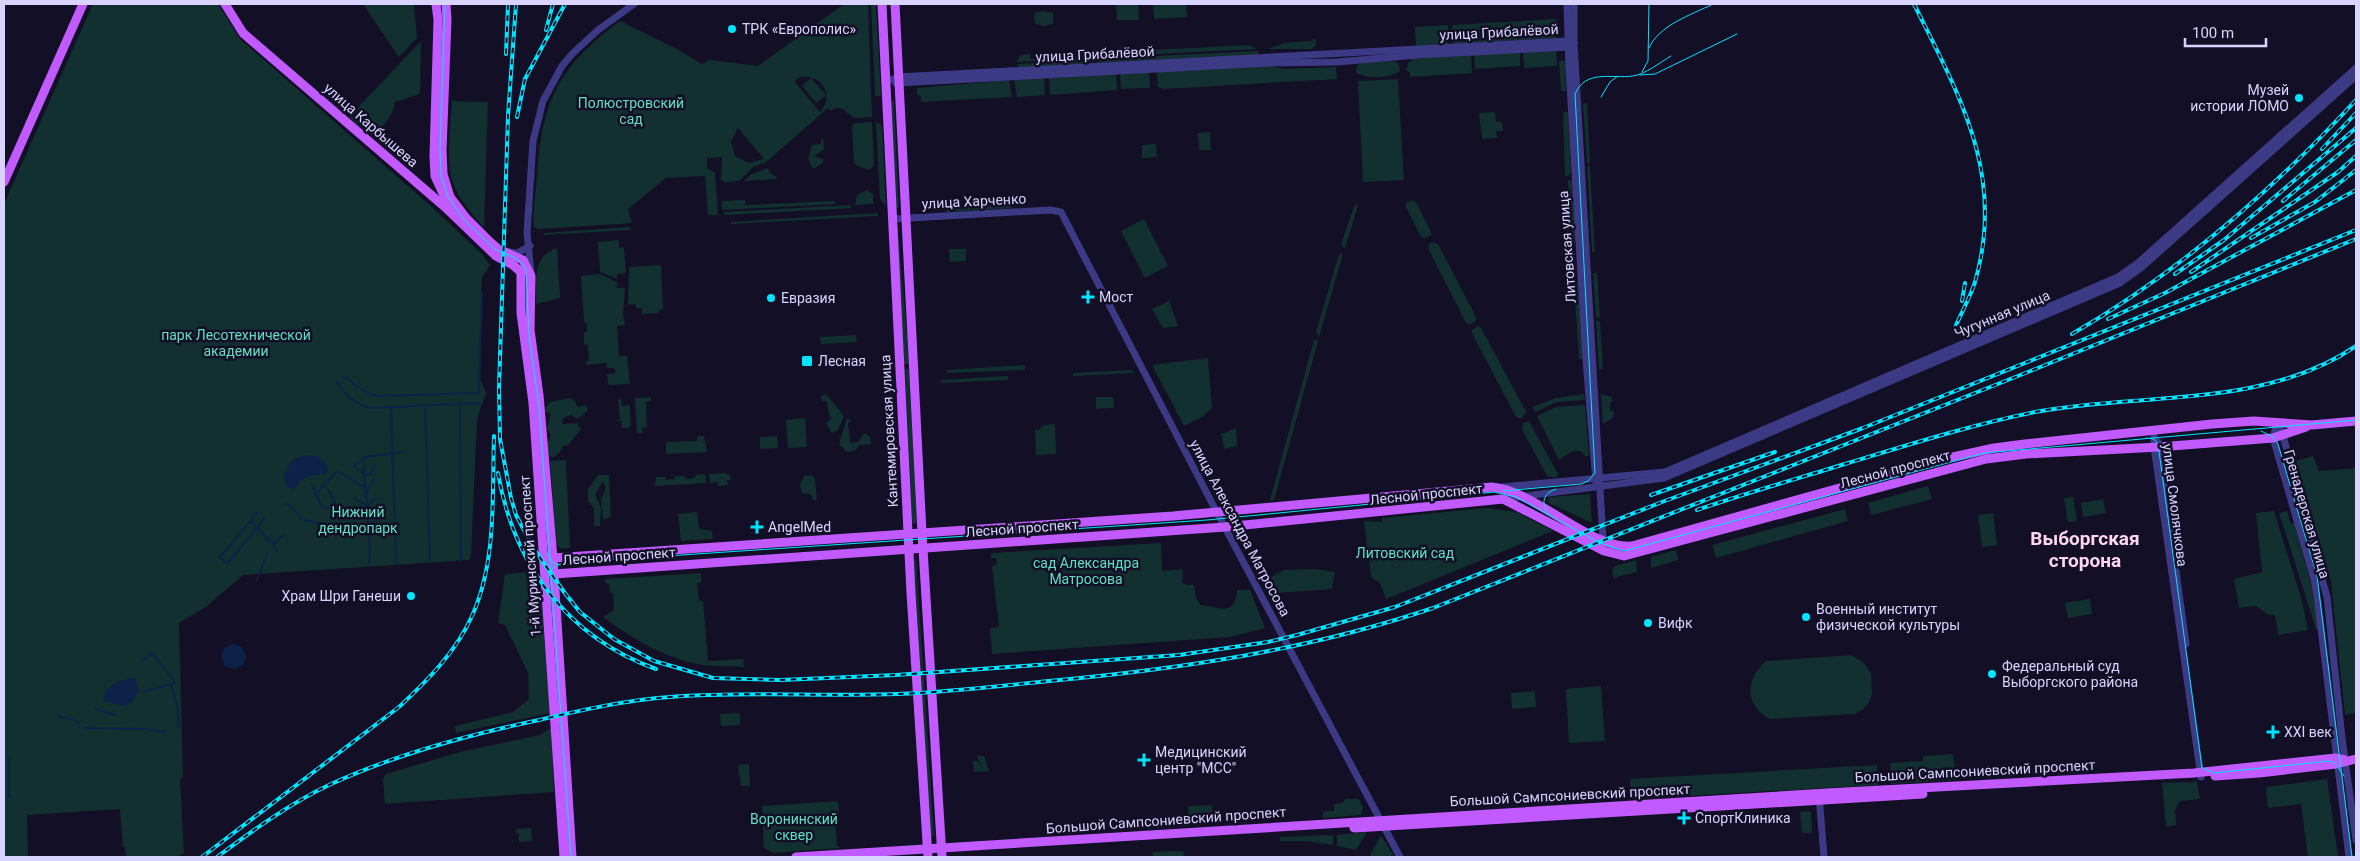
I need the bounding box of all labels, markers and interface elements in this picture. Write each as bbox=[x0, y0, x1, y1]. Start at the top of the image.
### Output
scale bar bbox=[2185, 15, 2266, 47]
place label: ТРК «Европолис» bbox=[742, 21, 856, 37]
street label: улица Грибалёвой bbox=[1439, 21, 1559, 43]
marker: ТРК «Европолис» bbox=[726, 23, 738, 35]
text: 100 m bbox=[2192, 24, 2234, 42]
street label: улица Грибалёвой bbox=[1035, 43, 1155, 65]
street label: улица Карбышева bbox=[321, 80, 421, 170]
place label: Музей истории ЛОМО bbox=[2190, 82, 2289, 114]
marker: Музей истории ЛОМО bbox=[2293, 92, 2305, 104]
park label: Полюстровский сад bbox=[578, 95, 684, 127]
street label: улица Харченко bbox=[921, 190, 1027, 212]
street label: Литовская улица bbox=[1555, 190, 1579, 304]
street label: Чугунная улица bbox=[1952, 287, 2052, 341]
place label: Мост bbox=[1099, 289, 1134, 305]
place label: Евразия bbox=[781, 290, 835, 306]
marker: Мост bbox=[1081, 290, 1095, 304]
marker: Евразия bbox=[765, 292, 777, 304]
park label: парк Лесотехнической академии bbox=[161, 327, 311, 359]
place label: Лесная bbox=[818, 353, 866, 369]
marker: Лесная bbox=[800, 354, 814, 368]
street label: Кантемировская улица bbox=[877, 354, 901, 508]
street label: улица Александра Матросова bbox=[1187, 437, 1293, 619]
street label: улица Смолячкова bbox=[2160, 443, 2190, 567]
street label: Лесной проспект bbox=[1838, 447, 1952, 491]
street label: Гренадерская улица bbox=[2281, 448, 2333, 580]
street label: 1-й Муринский проспект bbox=[516, 475, 544, 637]
street label: Лесной проспект bbox=[1369, 480, 1483, 508]
park label: Нижний дендропарк bbox=[318, 504, 398, 536]
street label: Лесной проспект bbox=[965, 516, 1079, 540]
place label: AngelMed bbox=[768, 519, 831, 535]
marker: AngelMed bbox=[750, 520, 764, 534]
district label: Выборгская сторона bbox=[2030, 527, 2140, 572]
street label: Лесной проспект bbox=[562, 544, 676, 568]
park label: Литовский сад bbox=[1356, 545, 1455, 561]
park label: cад Александра Матросова bbox=[1033, 555, 1139, 587]
place label: Храм Шри Ганеши bbox=[281, 588, 401, 604]
marker: Храм Шри Ганеши bbox=[405, 590, 417, 602]
place label: Военный институт физической культуры bbox=[1816, 601, 1960, 633]
marker: Военный институт физической культуры bbox=[1800, 611, 1812, 623]
place label: Вифк bbox=[1658, 615, 1693, 631]
marker: Вифк bbox=[1642, 617, 1654, 629]
place label: Федеральный суд Выборгского района bbox=[2002, 658, 2138, 690]
marker: Федеральный суд Выборгского района bbox=[1986, 668, 1998, 680]
place label: XXI век bbox=[2284, 724, 2332, 740]
marker: XXI век bbox=[2266, 725, 2280, 739]
place label: Медицинский центр "МСС" bbox=[1155, 744, 1247, 776]
marker: Медицинский центр "МСС" bbox=[1137, 753, 1151, 767]
street label: Большой Сампсониевский проспект bbox=[1854, 757, 2096, 785]
street label: Большой Сампсониевский проспект bbox=[1449, 781, 1691, 809]
street label: Большой Сампсониевский проспект bbox=[1045, 804, 1287, 836]
place label: СпортКлиника bbox=[1695, 810, 1791, 826]
park label: Воронинский сквер bbox=[750, 811, 838, 843]
marker: СпортКлиника bbox=[1677, 811, 1691, 825]

